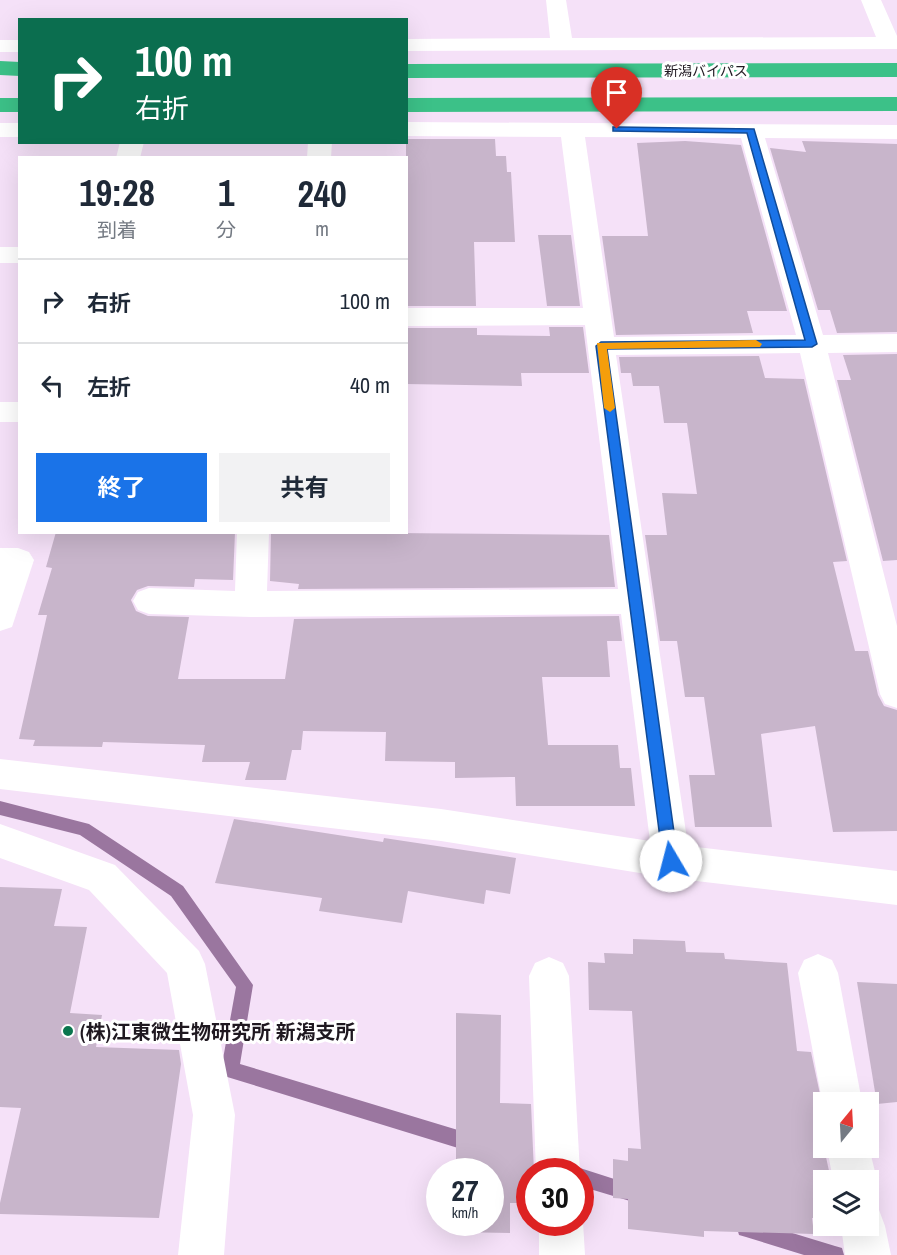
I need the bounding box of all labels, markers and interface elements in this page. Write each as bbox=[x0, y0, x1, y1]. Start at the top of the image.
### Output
text: 100 m bbox=[135, 33, 233, 89]
icon: right bbox=[36, 42, 114, 120]
street label: 新潟バイパス bbox=[664, 62, 748, 80]
pin bbox=[591, 67, 642, 129]
icon: arrive bbox=[600, 76, 633, 109]
text: 右折 bbox=[135, 90, 189, 126]
text: 19:28 bbox=[79, 169, 155, 217]
text: 1 bbox=[218, 169, 234, 217]
text: 240 bbox=[297, 170, 347, 218]
text: m bbox=[315, 215, 329, 242]
text: 到着 bbox=[97, 216, 137, 243]
text: 分 bbox=[216, 216, 236, 243]
icon: right bbox=[36, 285, 69, 318]
text: 100 m bbox=[340, 286, 390, 316]
text: 右折 bbox=[87, 288, 131, 318]
icon: left bbox=[36, 369, 69, 402]
text: 40 m bbox=[350, 370, 390, 400]
text: 左折 bbox=[87, 372, 131, 402]
button: 終了 bbox=[36, 453, 207, 522]
button: 共有 bbox=[219, 453, 390, 522]
position arrow bbox=[639, 829, 703, 893]
place label: (株)江東微生物研究所 新潟支所 bbox=[80, 1018, 355, 1045]
marker: (株)江東微生物研究所 新潟支所 bbox=[61, 1024, 75, 1038]
north arrow bbox=[813, 1092, 879, 1158]
map controls bbox=[813, 1092, 879, 1236]
speed limit sign: 30 bbox=[516, 1158, 594, 1236]
text: 27 bbox=[451, 1170, 479, 1210]
button: layers bbox=[813, 1170, 879, 1236]
text: km/h bbox=[452, 1202, 478, 1223]

